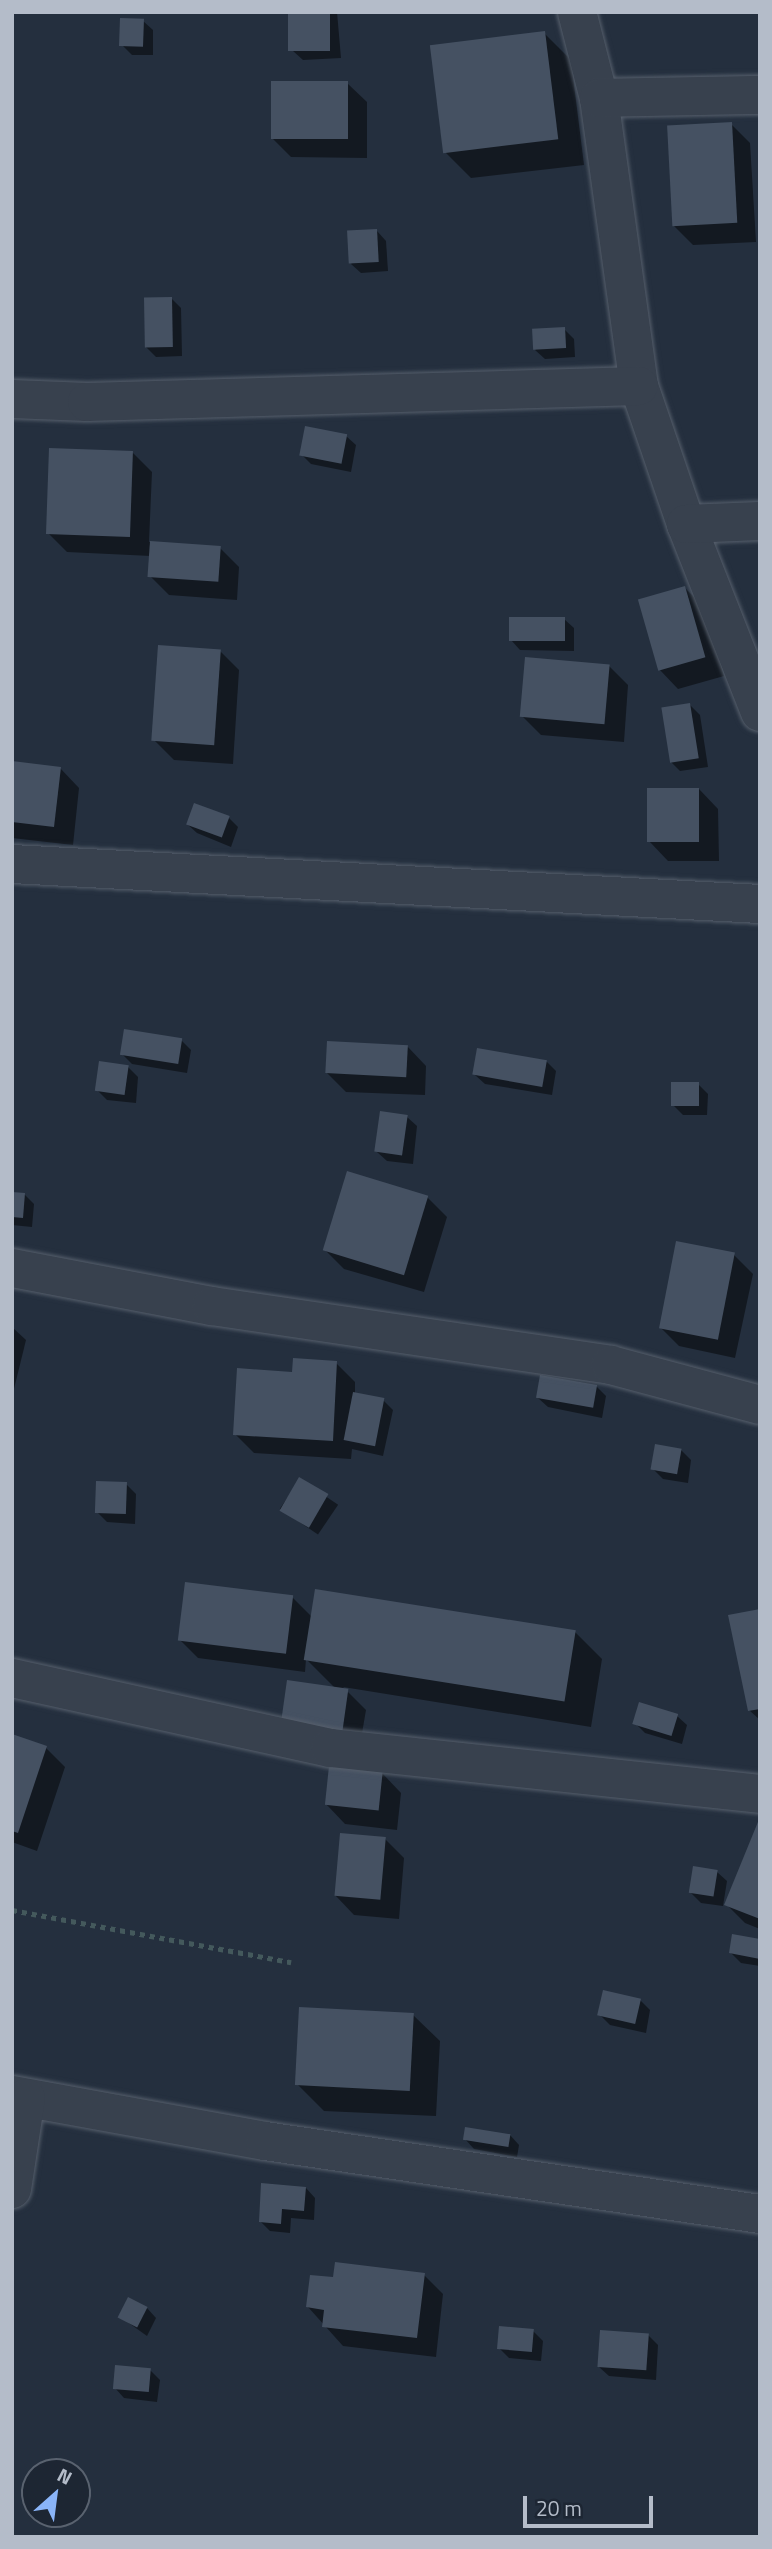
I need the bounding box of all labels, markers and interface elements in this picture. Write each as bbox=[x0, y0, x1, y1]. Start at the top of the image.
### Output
north arrow bbox=[21, 2458, 91, 2528]
text: N bbox=[53, 2460, 78, 2492]
scale bar bbox=[527, 2482, 656, 2526]
text: 20 m bbox=[536, 2492, 582, 2524]

